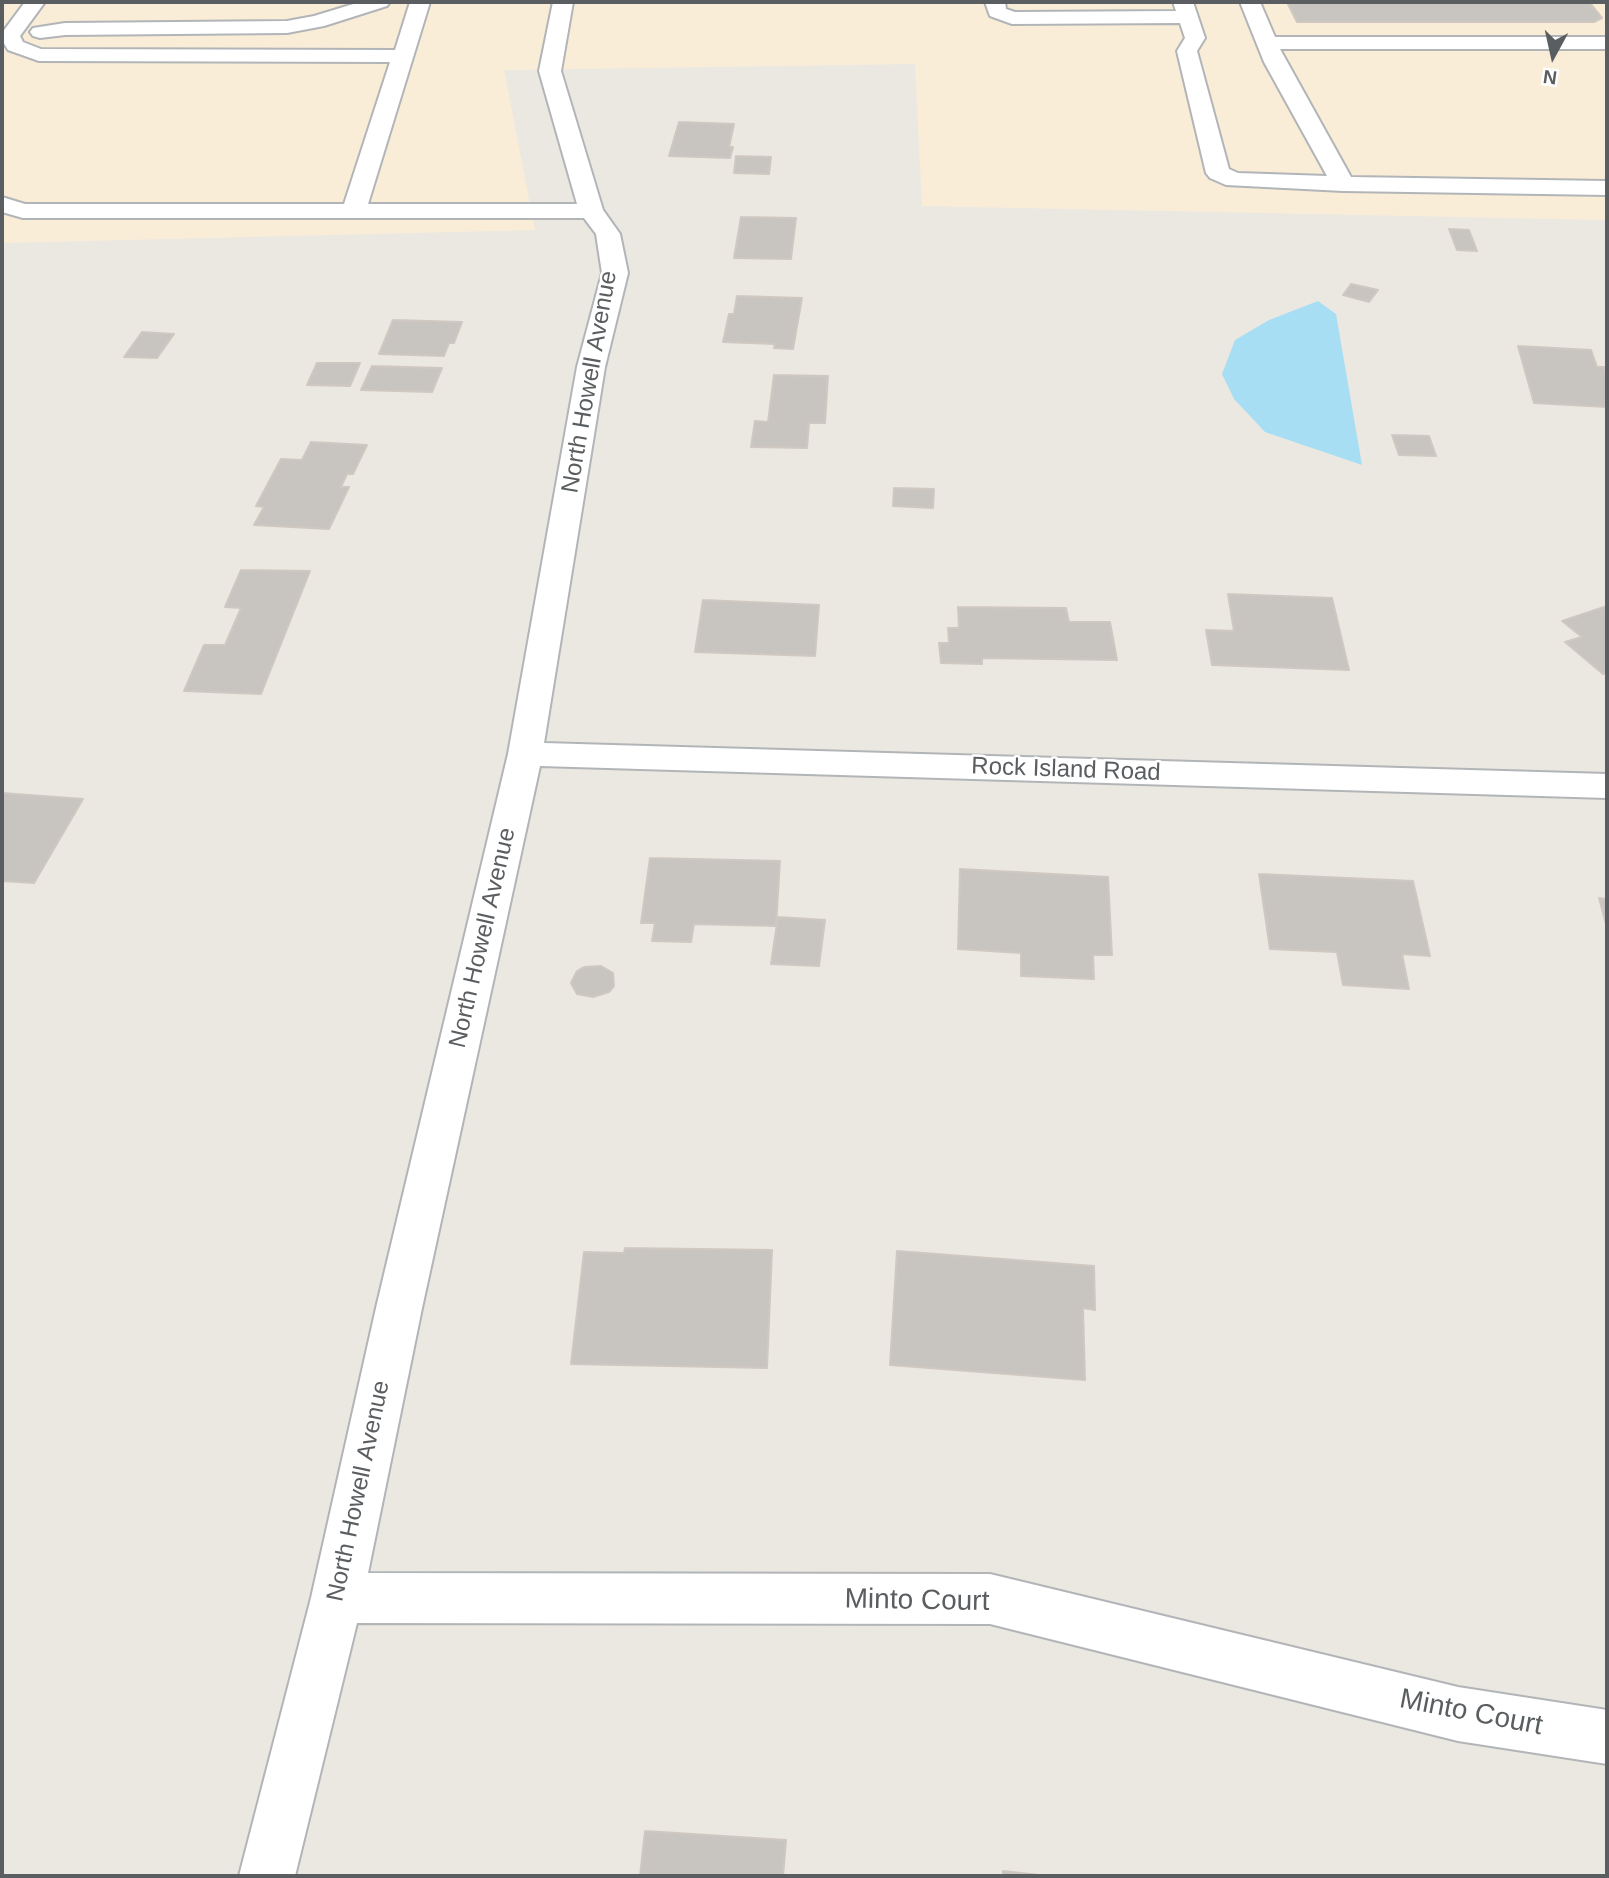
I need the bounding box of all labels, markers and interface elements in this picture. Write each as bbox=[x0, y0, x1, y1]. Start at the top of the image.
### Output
north arrow bbox=[1518, 21, 1588, 91]
text: N bbox=[1542, 66, 1558, 89]
street label: North Howell Avenue bbox=[556, 269, 624, 495]
street label: Rock Island Road bbox=[971, 752, 1161, 788]
street label: North Howell Avenue bbox=[444, 825, 522, 1051]
street label: North Howell Avenue bbox=[322, 1378, 396, 1604]
street label: Minto Court bbox=[844, 1583, 990, 1619]
street label: Minto Court bbox=[1397, 1683, 1545, 1743]

